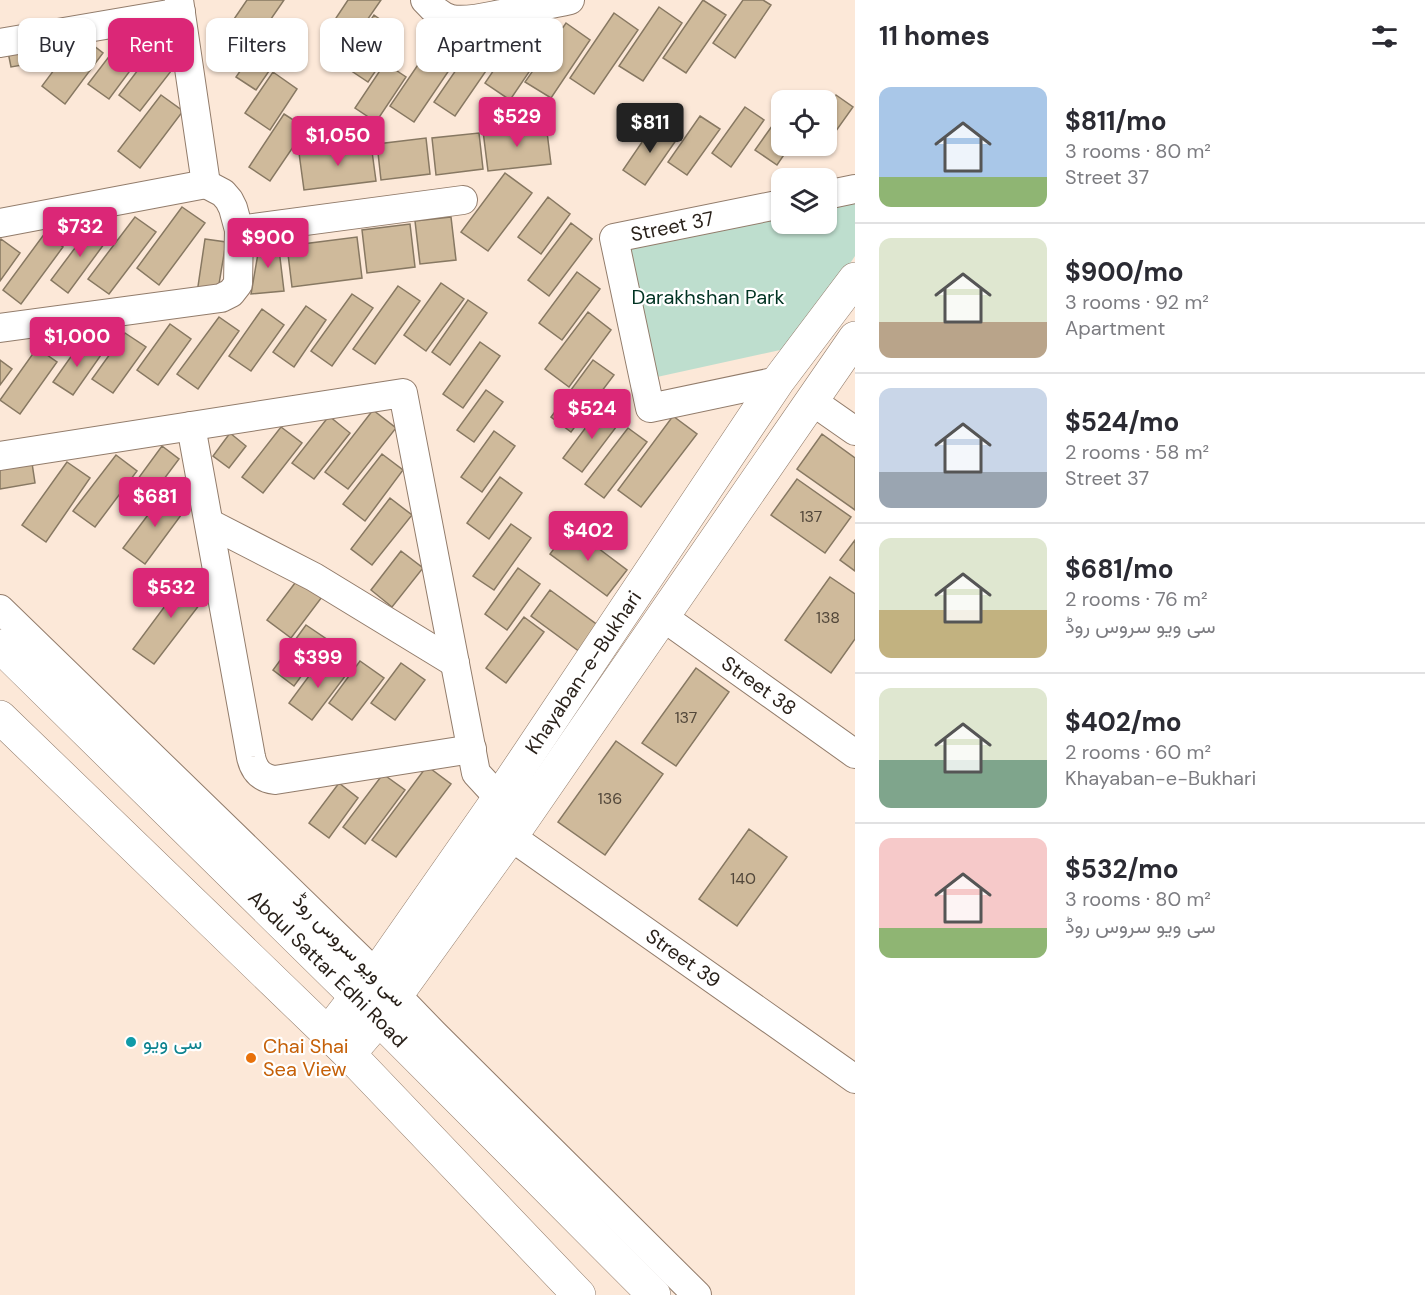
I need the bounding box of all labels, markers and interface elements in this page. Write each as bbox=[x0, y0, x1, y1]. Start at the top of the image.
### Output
chip: Buy bbox=[18, 18, 96, 72]
chip: Rent bbox=[108, 18, 194, 72]
chip: Filters bbox=[206, 18, 308, 72]
chip: New bbox=[320, 18, 404, 72]
chip: Apartment bbox=[416, 18, 563, 72]
text: 11 homes bbox=[879, 19, 990, 53]
icon: filters bbox=[1368, 20, 1401, 53]
map controls bbox=[771, 90, 837, 234]
button: locate bbox=[771, 90, 837, 156]
pin: $529 bbox=[481, 97, 553, 148]
text: $529 bbox=[493, 103, 541, 129]
pin: $811 bbox=[614, 103, 686, 154]
text: $811/mo bbox=[1065, 104, 1167, 138]
text: $811 bbox=[631, 109, 669, 135]
icon: home bbox=[927, 111, 999, 183]
pin: $1,050 bbox=[289, 116, 387, 167]
text: $1,050 bbox=[306, 122, 370, 148]
text: 3 rooms · 80 m² bbox=[1065, 138, 1211, 164]
text: Street 37 bbox=[1065, 164, 1149, 190]
button: layers bbox=[771, 168, 837, 234]
street label: Street 37 bbox=[628, 205, 716, 247]
pin: $732 bbox=[44, 207, 116, 258]
text: $732 bbox=[57, 213, 103, 239]
pin: $900 bbox=[232, 218, 304, 269]
text: $900 bbox=[242, 224, 294, 250]
text: $900/mo bbox=[1065, 255, 1184, 289]
icon: home bbox=[927, 262, 999, 334]
park label: Darakhshan Park bbox=[631, 284, 785, 310]
text: 3 rooms · 92 m² bbox=[1065, 289, 1209, 315]
text: Apartment bbox=[1065, 315, 1165, 341]
pin: $1,000 bbox=[28, 317, 126, 368]
text: $1,000 bbox=[44, 323, 110, 349]
pin: $524 bbox=[556, 389, 628, 440]
text: $524 bbox=[568, 395, 616, 421]
text: $524/mo bbox=[1065, 405, 1179, 439]
icon: home bbox=[927, 412, 999, 484]
text: 2 rooms · 58 m² bbox=[1065, 439, 1209, 465]
text: Street 37 bbox=[1065, 465, 1149, 491]
pin: $681 bbox=[119, 477, 191, 528]
text: $681 bbox=[133, 483, 177, 509]
house number: 137 bbox=[800, 506, 822, 527]
pin: $402 bbox=[552, 511, 624, 562]
text: $402 bbox=[563, 517, 613, 543]
text: $681/mo bbox=[1065, 552, 1174, 586]
icon: home bbox=[927, 562, 999, 634]
pin: $532 bbox=[135, 568, 207, 619]
text: $532 bbox=[147, 574, 195, 600]
street label: Khayaban-e-Bukhari bbox=[519, 586, 647, 759]
text: 2 rooms · 76 m² bbox=[1065, 586, 1208, 612]
house number: 138 bbox=[816, 607, 840, 628]
text: سی ویو سروس روڈ bbox=[1065, 613, 1216, 639]
pin: $399 bbox=[282, 638, 354, 689]
text: $399 bbox=[293, 644, 343, 670]
street label: Street 38 bbox=[716, 650, 802, 721]
text: $402/mo bbox=[1065, 705, 1182, 739]
house number: 137 bbox=[675, 707, 697, 728]
icon: home bbox=[927, 712, 999, 784]
text: 2 rooms · 60 m² bbox=[1065, 739, 1211, 765]
text: Khayaban-e-Bukhari bbox=[1065, 765, 1256, 791]
house number: 136 bbox=[598, 788, 622, 809]
text: $532/mo bbox=[1065, 852, 1179, 886]
icon: home bbox=[927, 862, 999, 934]
house number: 140 bbox=[730, 868, 756, 889]
street label: Abdul Sattar Edhi Road bbox=[243, 885, 413, 1053]
text: 3 rooms · 80 m² bbox=[1065, 886, 1211, 912]
street label: سی ویو سروس روڈ bbox=[288, 888, 412, 1012]
text: سی ویو سروس روڈ bbox=[1065, 913, 1216, 939]
street label: Street 39 bbox=[641, 923, 726, 993]
place label: سی ویو bbox=[143, 1029, 202, 1055]
place label: Chai Shai Sea View bbox=[263, 1033, 349, 1082]
marker: سی ویو bbox=[124, 1035, 138, 1049]
marker: Chai Shai Sea View bbox=[244, 1051, 258, 1065]

